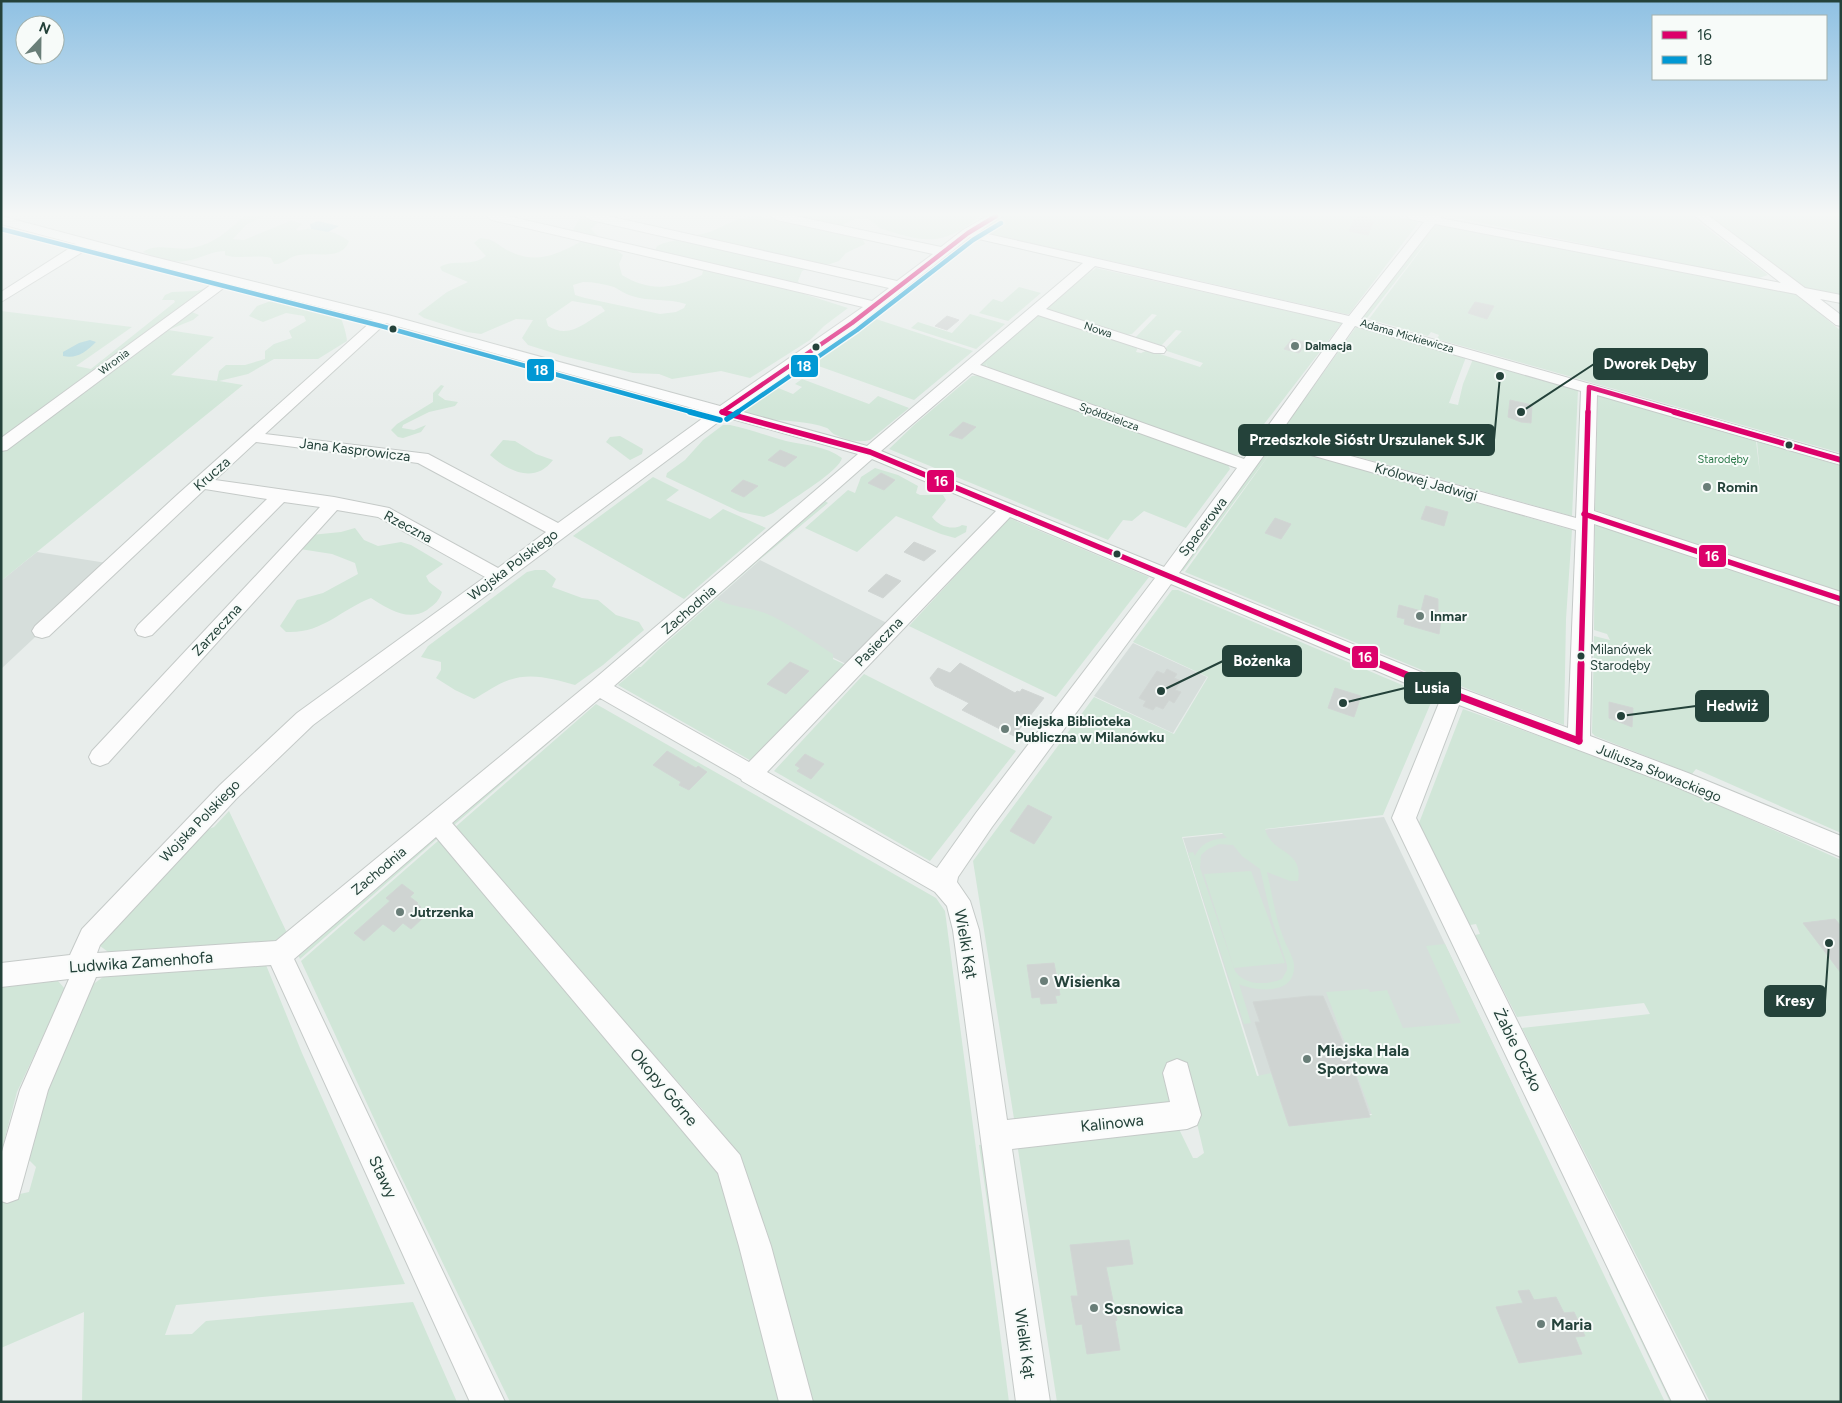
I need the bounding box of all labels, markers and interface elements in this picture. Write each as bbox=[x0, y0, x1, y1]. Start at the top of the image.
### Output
north arrow bbox=[15, 15, 65, 65]
legend bbox=[1652, 15, 1827, 80]
text: N bbox=[36, 19, 53, 38]
text: 16 bbox=[1697, 26, 1712, 44]
text: 18 bbox=[1697, 51, 1712, 69]
street label: Adama Mickiewicza bbox=[1359, 316, 1455, 356]
street label: Nowa bbox=[1082, 319, 1114, 341]
unlabelled marker bbox=[388, 324, 398, 334]
marker: Dalmacja bbox=[1289, 340, 1301, 352]
place label: Dalmacja bbox=[1305, 340, 1352, 353]
unlabelled marker bbox=[811, 342, 821, 352]
street label: Wronia bbox=[96, 346, 132, 378]
callout: Dworek Dęby bbox=[1594, 349, 1707, 379]
line badge: 18 bbox=[790, 354, 819, 378]
text: Dworek Dęby bbox=[1603, 355, 1697, 373]
line badge: 18 bbox=[526, 358, 555, 382]
text: 18 bbox=[797, 358, 811, 375]
text: 18 bbox=[534, 362, 548, 379]
street label: Spółdzielcza bbox=[1077, 400, 1141, 434]
callout: Przedszkole Sióstr Urszulanek SJK bbox=[1239, 425, 1494, 455]
text: Przedszkole Sióstr Urszulanek SJK bbox=[1249, 431, 1485, 449]
street label: Jana Kasprowicza bbox=[299, 435, 411, 465]
unlabelled marker bbox=[1784, 440, 1794, 450]
park label: Starodęby bbox=[1697, 453, 1749, 466]
street label: Krucza bbox=[190, 454, 234, 494]
street label: Królowej Jadwigi bbox=[1373, 459, 1479, 505]
line badge: 16 bbox=[926, 469, 955, 493]
text: 16 bbox=[934, 473, 948, 490]
place label: Romin bbox=[1717, 479, 1758, 496]
marker: Romin bbox=[1701, 481, 1713, 493]
street label: Spacerowa bbox=[1175, 494, 1231, 560]
street label: Rzeczna bbox=[381, 507, 435, 547]
street label: Wojska Polskiego bbox=[465, 526, 561, 604]
line badge: 16 bbox=[1698, 544, 1727, 568]
text: 16 bbox=[1705, 548, 1719, 565]
unlabelled marker bbox=[1112, 549, 1122, 559]
street label: Zachodnia bbox=[659, 582, 719, 638]
street label: Zarzeczna bbox=[189, 601, 245, 659]
place label: Inmar bbox=[1430, 608, 1468, 625]
marker: Inmar bbox=[1414, 610, 1426, 622]
street label: Pasieczna bbox=[851, 614, 907, 670]
place label: Milanówek Starodęby bbox=[1590, 642, 1652, 673]
line badge: 16 bbox=[1351, 645, 1379, 669]
callout: Bożenka bbox=[1223, 646, 1301, 676]
text: 16 bbox=[1358, 649, 1372, 666]
marker: Milanówek Starodęby bbox=[1576, 651, 1586, 661]
text: Bożenka bbox=[1233, 652, 1291, 670]
callout: Lusia bbox=[1405, 673, 1460, 703]
text: Lusia bbox=[1414, 679, 1450, 697]
callout: Hedwiż bbox=[1696, 691, 1768, 721]
text: Hedwiż bbox=[1706, 697, 1758, 715]
place label: Miejska Biblioteka Publiczna w Milanówku bbox=[1015, 713, 1164, 746]
marker: Miejska Biblioteka Publiczna w Milanówku bbox=[999, 723, 1011, 735]
street label: Juliusza Słowackiego bbox=[1594, 740, 1724, 806]
street label: Wojska Polskiego bbox=[156, 776, 244, 866]
street label: Zachodnia bbox=[348, 843, 410, 899]
place label: Jutrzenka bbox=[410, 904, 474, 921]
marker: Jutrzenka bbox=[394, 906, 406, 918]
street label: Wielki Kąt bbox=[951, 908, 981, 980]
street label: Ludwika Zamenhofa bbox=[68, 947, 214, 977]
place label: Wisienka bbox=[1054, 972, 1120, 991]
marker: Wisienka bbox=[1038, 975, 1050, 987]
callout: Kresy bbox=[1765, 986, 1825, 1016]
text: Kresy bbox=[1775, 992, 1815, 1010]
street label: Żabie Oczko bbox=[1490, 1005, 1546, 1095]
place label: Miejska Hala Sportowa bbox=[1317, 1041, 1409, 1078]
street label: Okopy Górne bbox=[626, 1044, 702, 1130]
marker: Miejska Hala Sportowa bbox=[1301, 1053, 1313, 1065]
street label: Kalinowa bbox=[1079, 1110, 1145, 1136]
street label: Stawy bbox=[365, 1153, 401, 1202]
place label: Sosnowica bbox=[1104, 1299, 1183, 1318]
marker: Sosnowica bbox=[1088, 1302, 1100, 1314]
street label: Wielki Kąt bbox=[1011, 1308, 1039, 1380]
place label: Maria bbox=[1551, 1315, 1592, 1334]
marker: Maria bbox=[1535, 1318, 1547, 1330]

